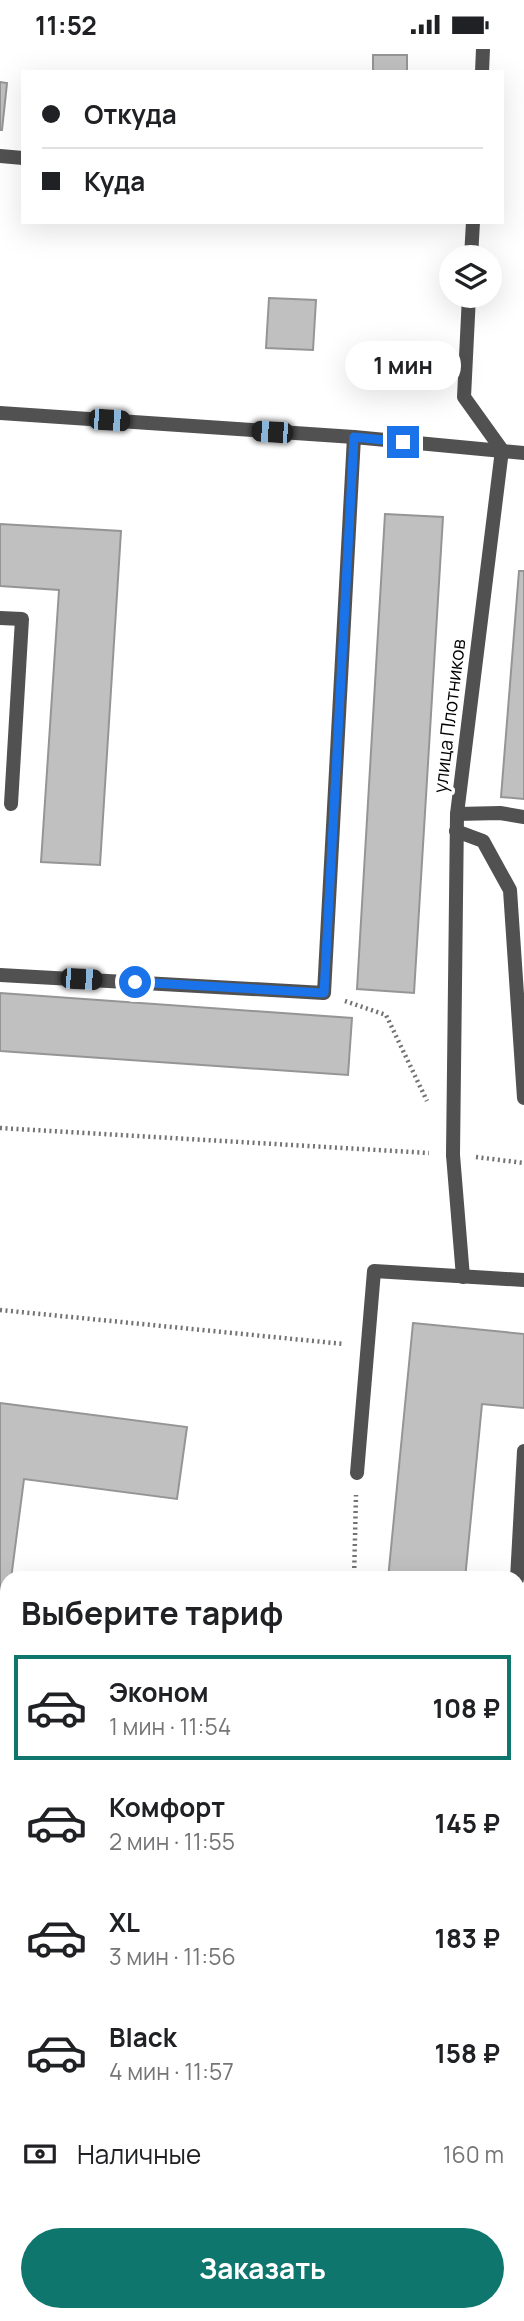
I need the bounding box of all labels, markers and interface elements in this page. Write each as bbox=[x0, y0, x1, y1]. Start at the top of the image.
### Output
text: 11:52 bbox=[35, 7, 97, 43]
text: Откуда bbox=[84, 96, 177, 132]
text: Куда bbox=[84, 163, 145, 199]
map controls bbox=[439, 245, 502, 308]
button: layers bbox=[439, 245, 502, 308]
callout: 1 мин bbox=[345, 341, 461, 389]
text: 1 мин bbox=[373, 349, 433, 381]
car bbox=[88, 408, 131, 432]
car bbox=[251, 420, 294, 444]
route end bbox=[387, 426, 419, 458]
street label: улица Плотников bbox=[427, 638, 471, 794]
route start bbox=[119, 966, 151, 998]
car bbox=[60, 967, 103, 991]
text: Выберите тариф bbox=[21, 1591, 283, 1635]
text: Эконом bbox=[109, 1674, 209, 1710]
icon: car bbox=[25, 1676, 88, 1739]
text: 108 ₽ bbox=[433, 1690, 500, 1726]
text: 1 мин · 11:54 bbox=[109, 1710, 231, 1742]
text: Комфорт bbox=[109, 1789, 225, 1825]
icon: car bbox=[25, 1791, 88, 1854]
text: 145 ₽ bbox=[435, 1805, 500, 1841]
text: 2 мин · 11:55 bbox=[109, 1825, 235, 1857]
text: XL bbox=[109, 1904, 140, 1940]
icon: car bbox=[25, 1906, 88, 1969]
text: 183 ₽ bbox=[435, 1920, 500, 1956]
text: 3 мин · 11:56 bbox=[109, 1940, 236, 1972]
text: Black bbox=[109, 2019, 177, 2055]
icon: car bbox=[25, 2021, 88, 2084]
text: 158 ₽ bbox=[434, 2035, 500, 2071]
text: 4 мин · 11:57 bbox=[109, 2055, 234, 2087]
icon: cash bbox=[21, 2135, 59, 2173]
text: Наличные bbox=[77, 2136, 201, 2172]
text: 160 m bbox=[443, 2138, 504, 2170]
button: Заказать bbox=[21, 2228, 504, 2308]

